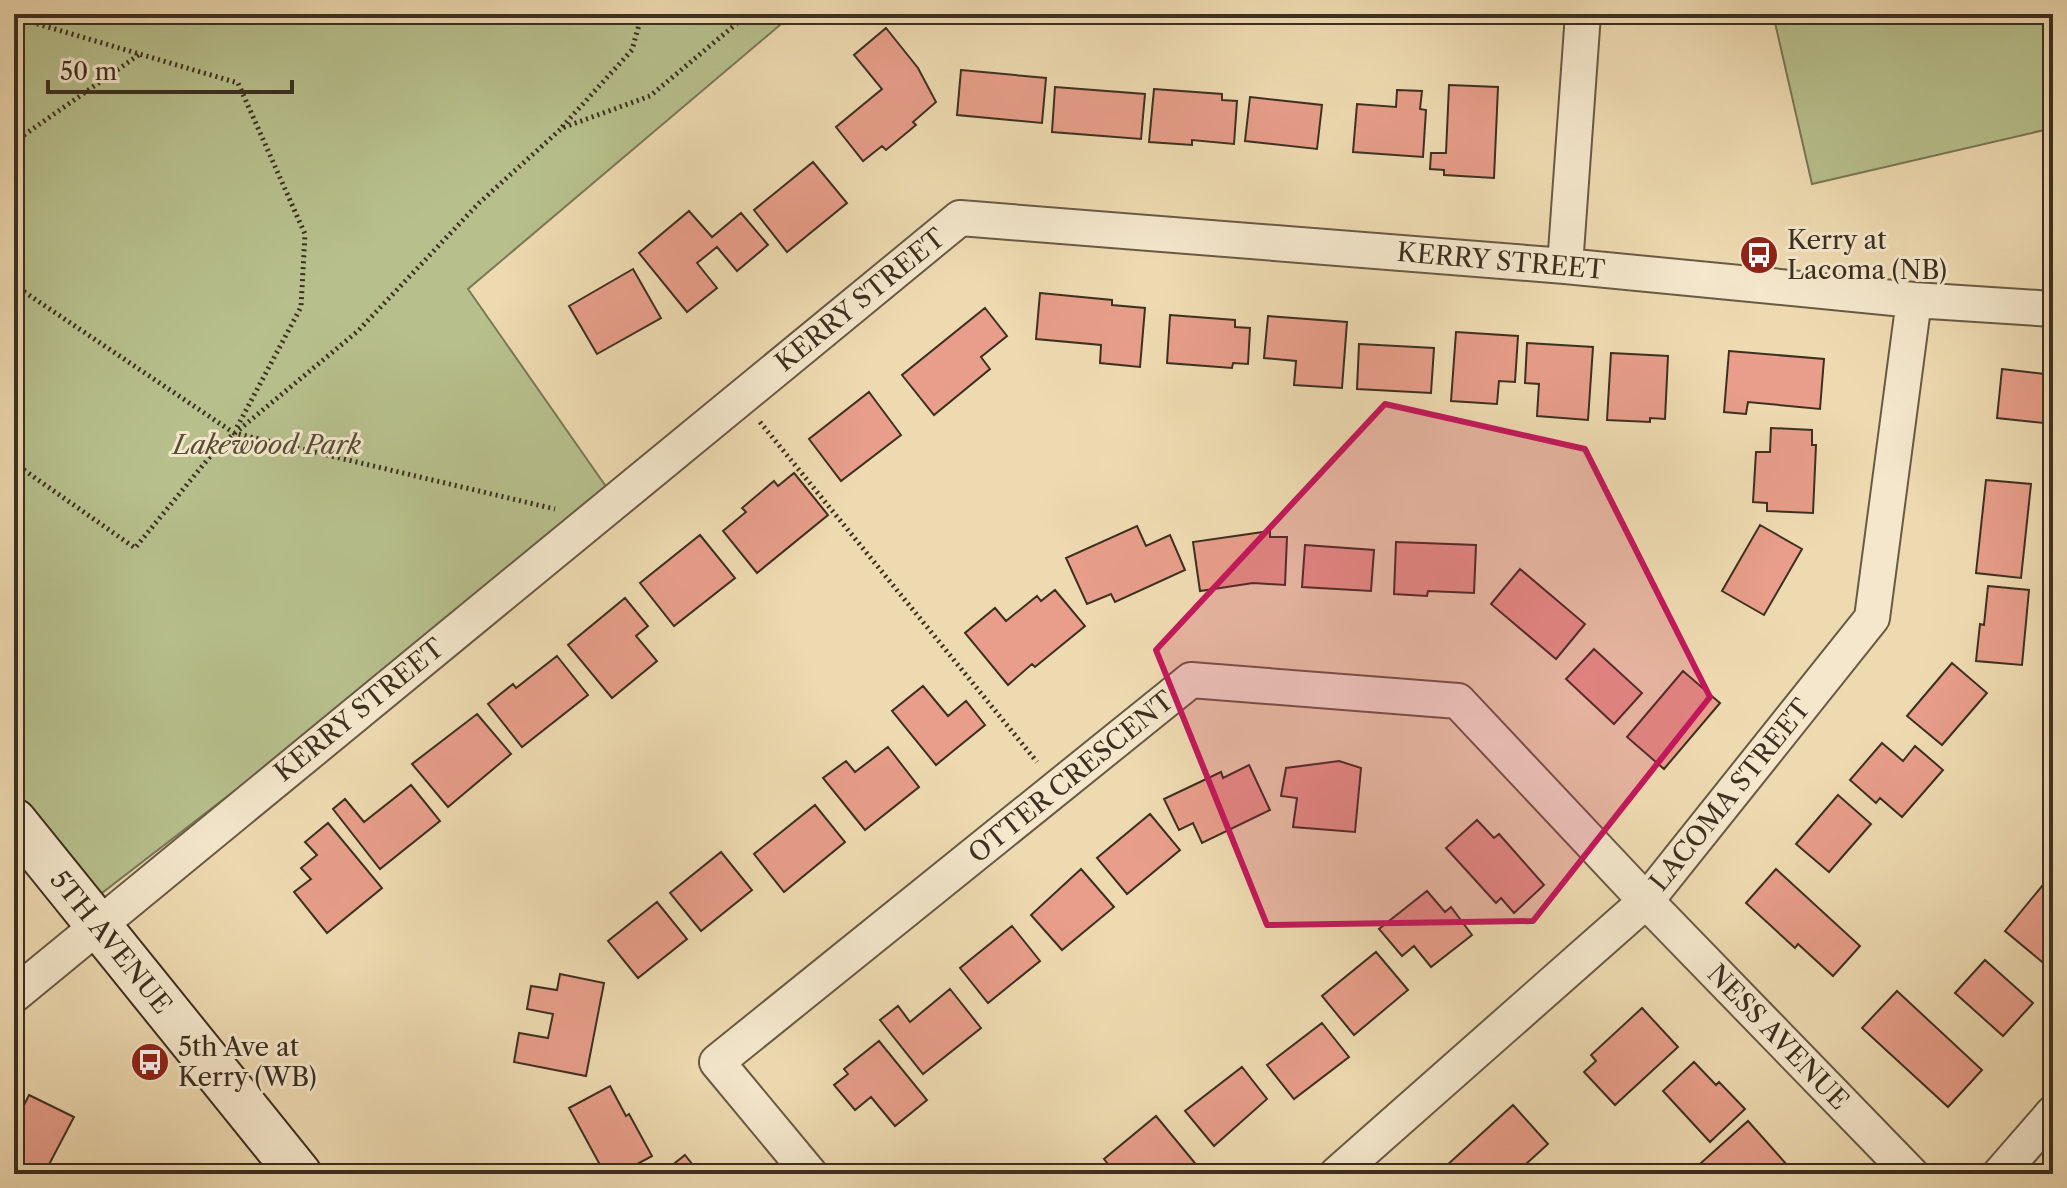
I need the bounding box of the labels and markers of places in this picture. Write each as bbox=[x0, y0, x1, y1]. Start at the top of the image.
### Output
place label: Kerry at Lacoma (NB) bbox=[1787, 224, 1947, 286]
bus stop icon: Kerry at Lacoma (NB) bbox=[1738, 234, 1780, 276]
place label: 5th Ave at Kerry (WB) bbox=[178, 1031, 317, 1093]
bus stop icon: 5th Ave at Kerry (WB) bbox=[129, 1041, 171, 1083]

